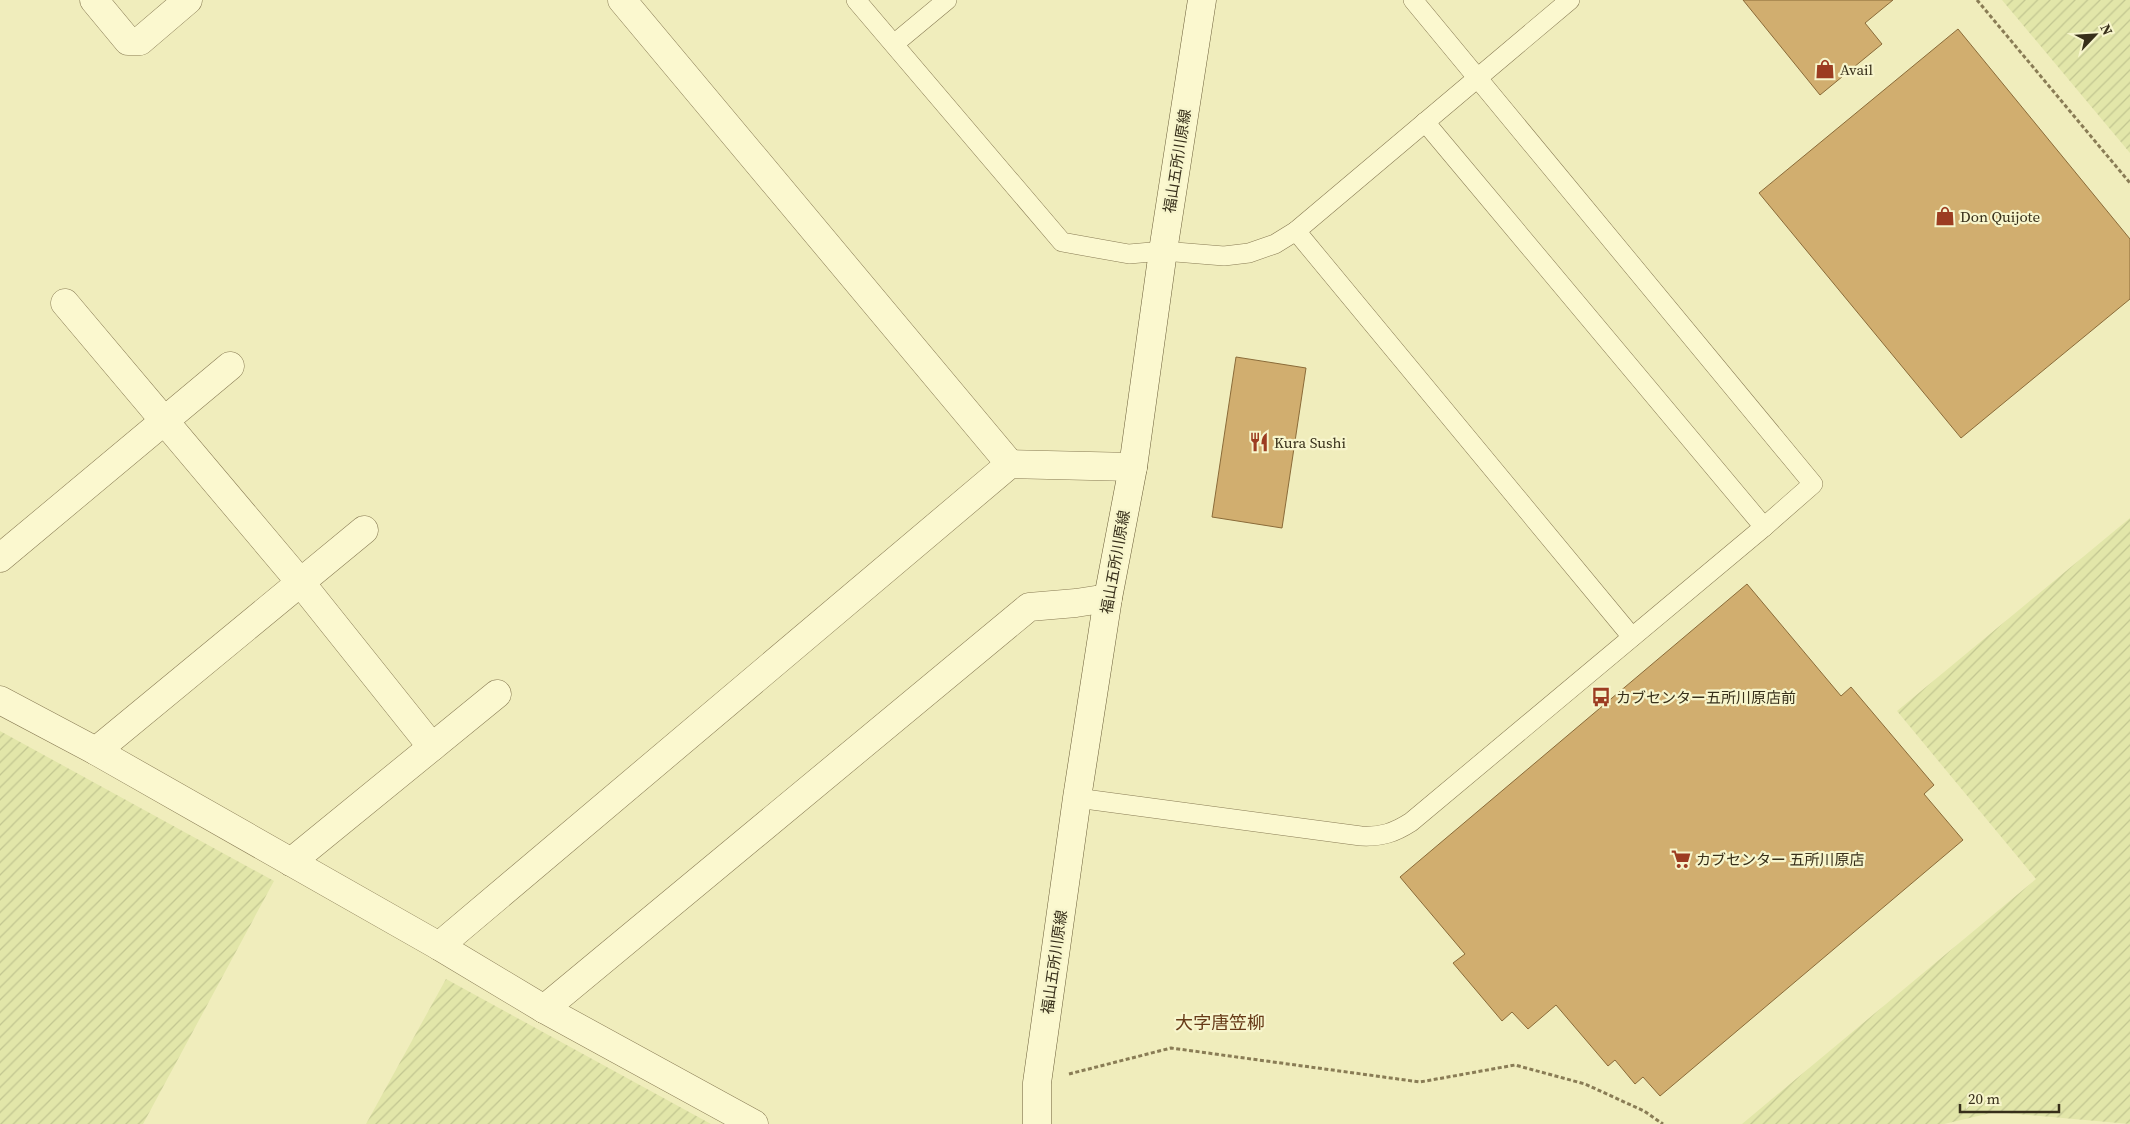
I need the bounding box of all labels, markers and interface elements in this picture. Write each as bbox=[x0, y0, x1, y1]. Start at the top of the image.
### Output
north arrow bbox=[2070, 10, 2120, 60]
text: N bbox=[2096, 21, 2118, 38]
shop icon: Avail bbox=[1814, 58, 1836, 80]
place label: Avail bbox=[1840, 59, 1874, 80]
street label: 福山五所川原線 bbox=[1158, 107, 1196, 215]
shop icon: Don Quijote bbox=[1934, 205, 1956, 227]
place label: Don Quijote bbox=[1960, 206, 2040, 227]
restaurant icon: Kura Sushi bbox=[1248, 431, 1270, 453]
place label: Kura Sushi bbox=[1274, 432, 1346, 453]
street label: 福山五所川原線 bbox=[1096, 508, 1134, 616]
bus stop icon: カブセンター五所川原店前 bbox=[1590, 686, 1612, 708]
place label: カブセンター五所川原店前 bbox=[1616, 687, 1796, 708]
supermarket icon: カブセンター 五所川原店 bbox=[1670, 848, 1692, 870]
place label: カブセンター 五所川原店 bbox=[1696, 849, 1865, 870]
street label: 福山五所川原線 bbox=[1036, 909, 1072, 1015]
district label: 大字唐笠柳 bbox=[1175, 1010, 1265, 1035]
scale bar bbox=[1960, 1082, 2059, 1114]
text: 20 m bbox=[1968, 1088, 2000, 1109]

